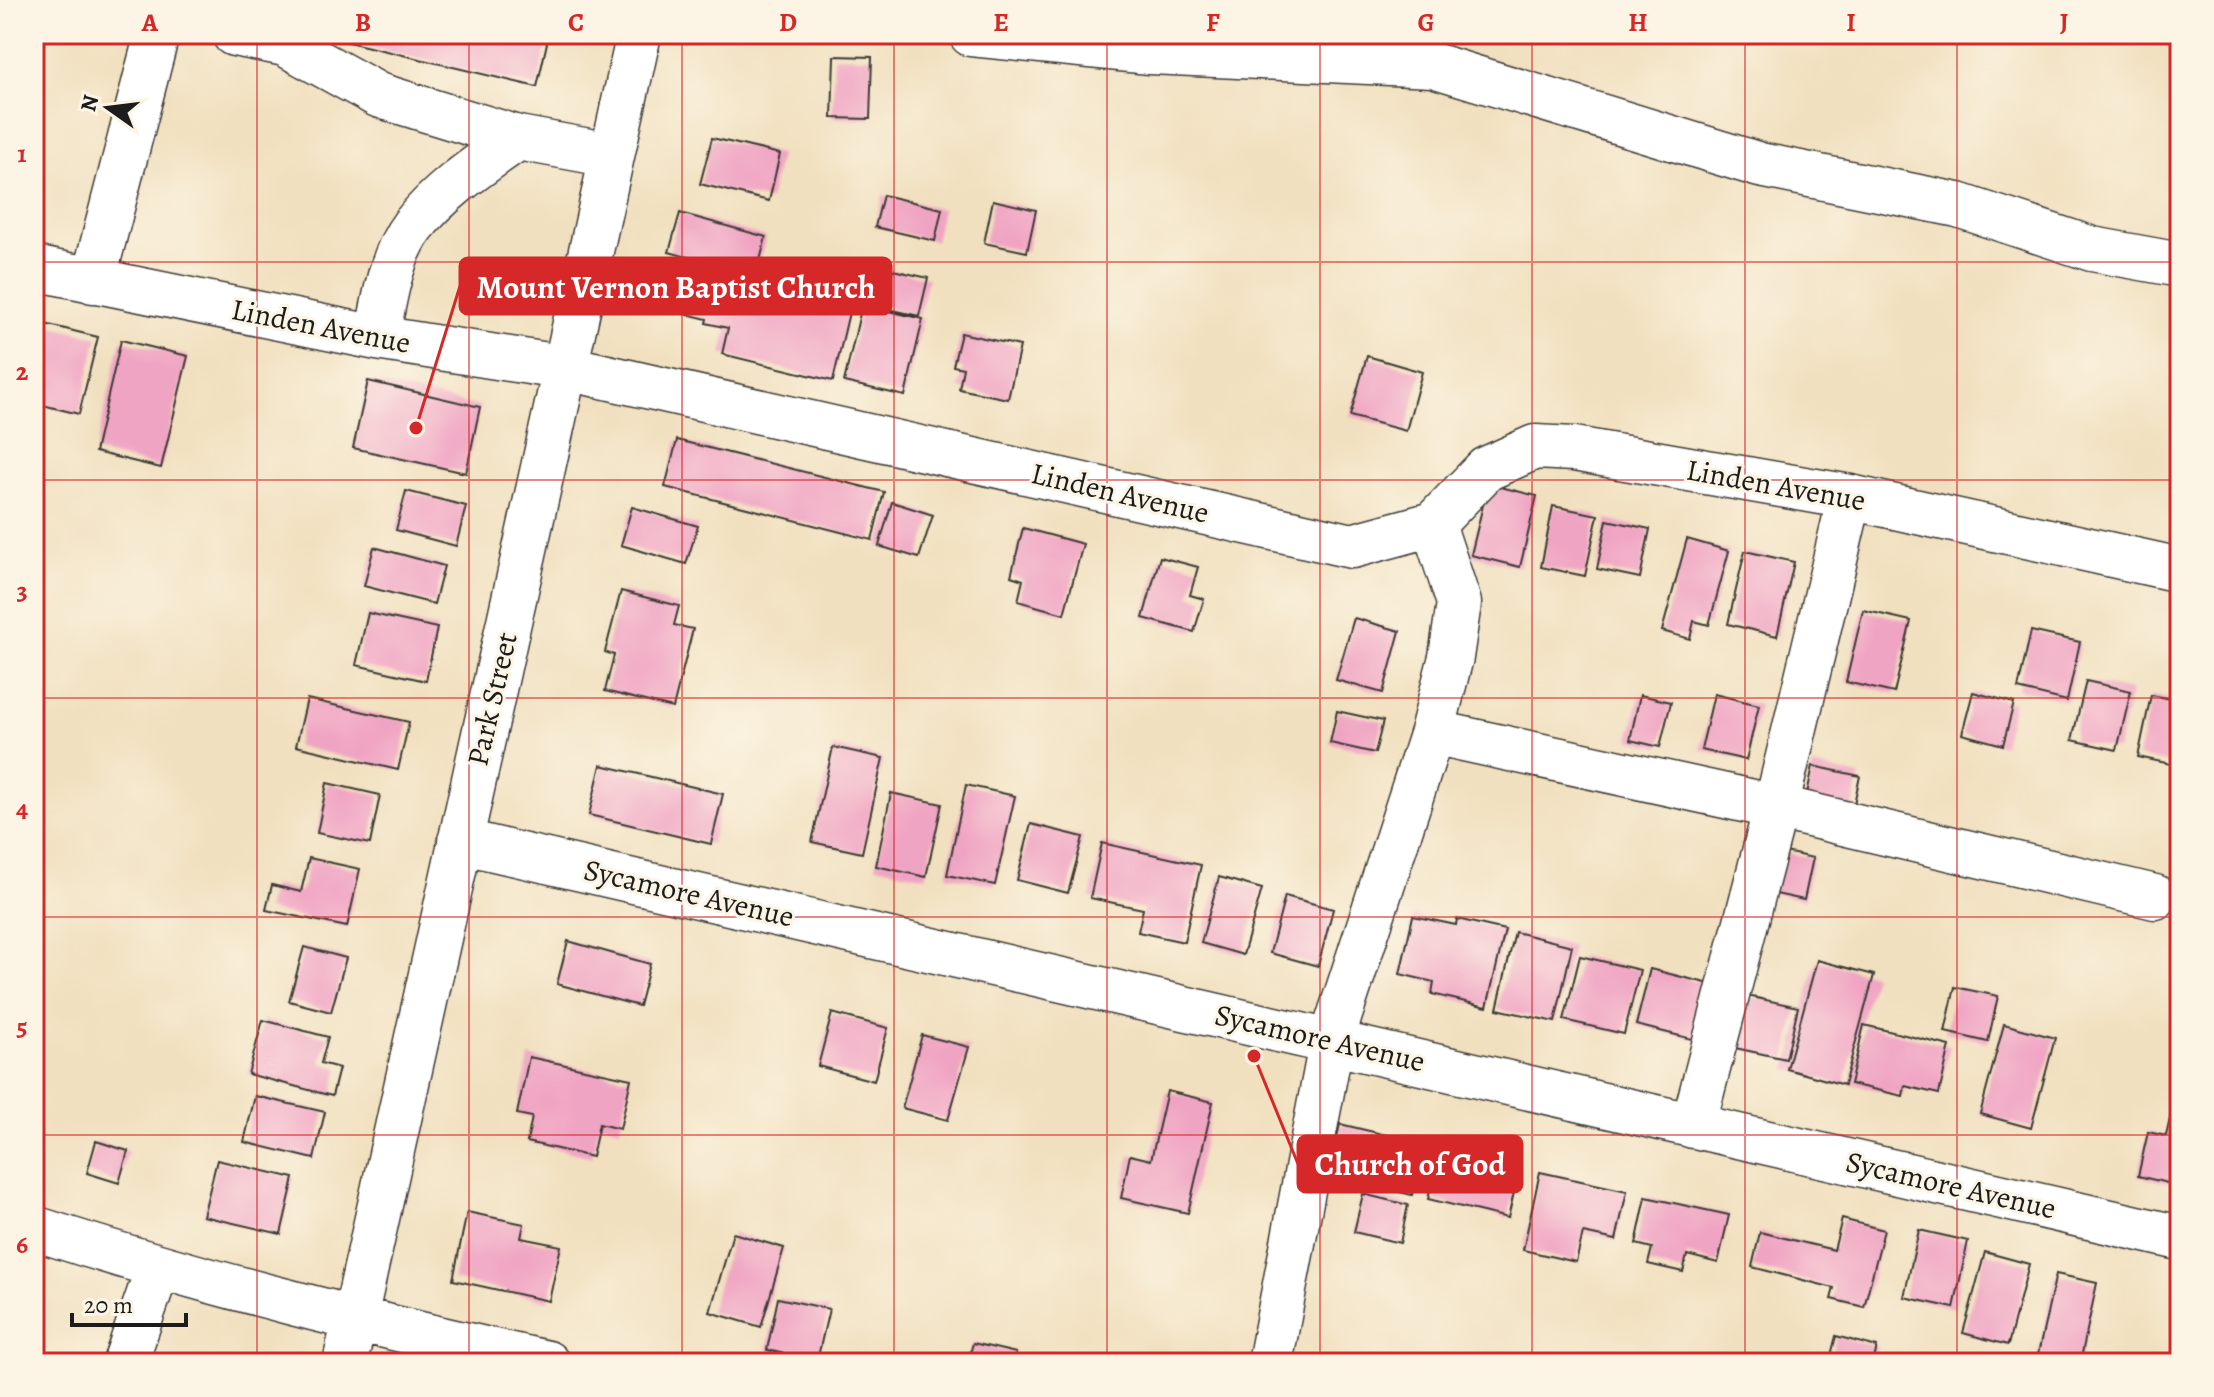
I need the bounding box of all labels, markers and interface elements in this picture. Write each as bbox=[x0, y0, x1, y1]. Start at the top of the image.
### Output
text: A bbox=[141, 5, 159, 40]
text: B bbox=[355, 5, 371, 40]
text: C bbox=[568, 5, 584, 40]
text: D bbox=[779, 5, 797, 40]
text: E bbox=[993, 5, 1009, 40]
text: F bbox=[1206, 5, 1220, 40]
text: G bbox=[1417, 5, 1435, 40]
text: H bbox=[1628, 5, 1648, 40]
text: I bbox=[1846, 5, 1856, 40]
text: J bbox=[2060, 5, 2068, 40]
north arrow bbox=[68, 68, 148, 148]
text: N bbox=[73, 92, 106, 115]
text: 1 bbox=[17, 136, 27, 171]
callout: Mount Vernon Baptist Church bbox=[460, 258, 891, 314]
text: Mount Vernon Baptist Church bbox=[477, 265, 875, 309]
street label: Linden Avenue bbox=[228, 289, 414, 363]
text: 2 bbox=[16, 354, 29, 389]
street label: Linden Avenue bbox=[1683, 450, 1869, 520]
street label: Linden Avenue bbox=[1027, 453, 1213, 533]
text: 3 bbox=[16, 573, 28, 608]
street label: Park Street bbox=[457, 628, 527, 770]
text: 4 bbox=[16, 791, 28, 826]
street label: Sycamore Avenue bbox=[580, 849, 798, 937]
street label: Sycamore Avenue bbox=[1211, 994, 1429, 1082]
text: 5 bbox=[16, 1009, 28, 1044]
callout: Church of God bbox=[1298, 1136, 1522, 1192]
street label: Sycamore Avenue bbox=[1842, 1141, 2060, 1229]
text: Church of God bbox=[1314, 1142, 1506, 1186]
text: 6 bbox=[16, 1227, 28, 1262]
scale bar bbox=[72, 1277, 186, 1327]
text: 20 m bbox=[84, 1289, 133, 1321]

